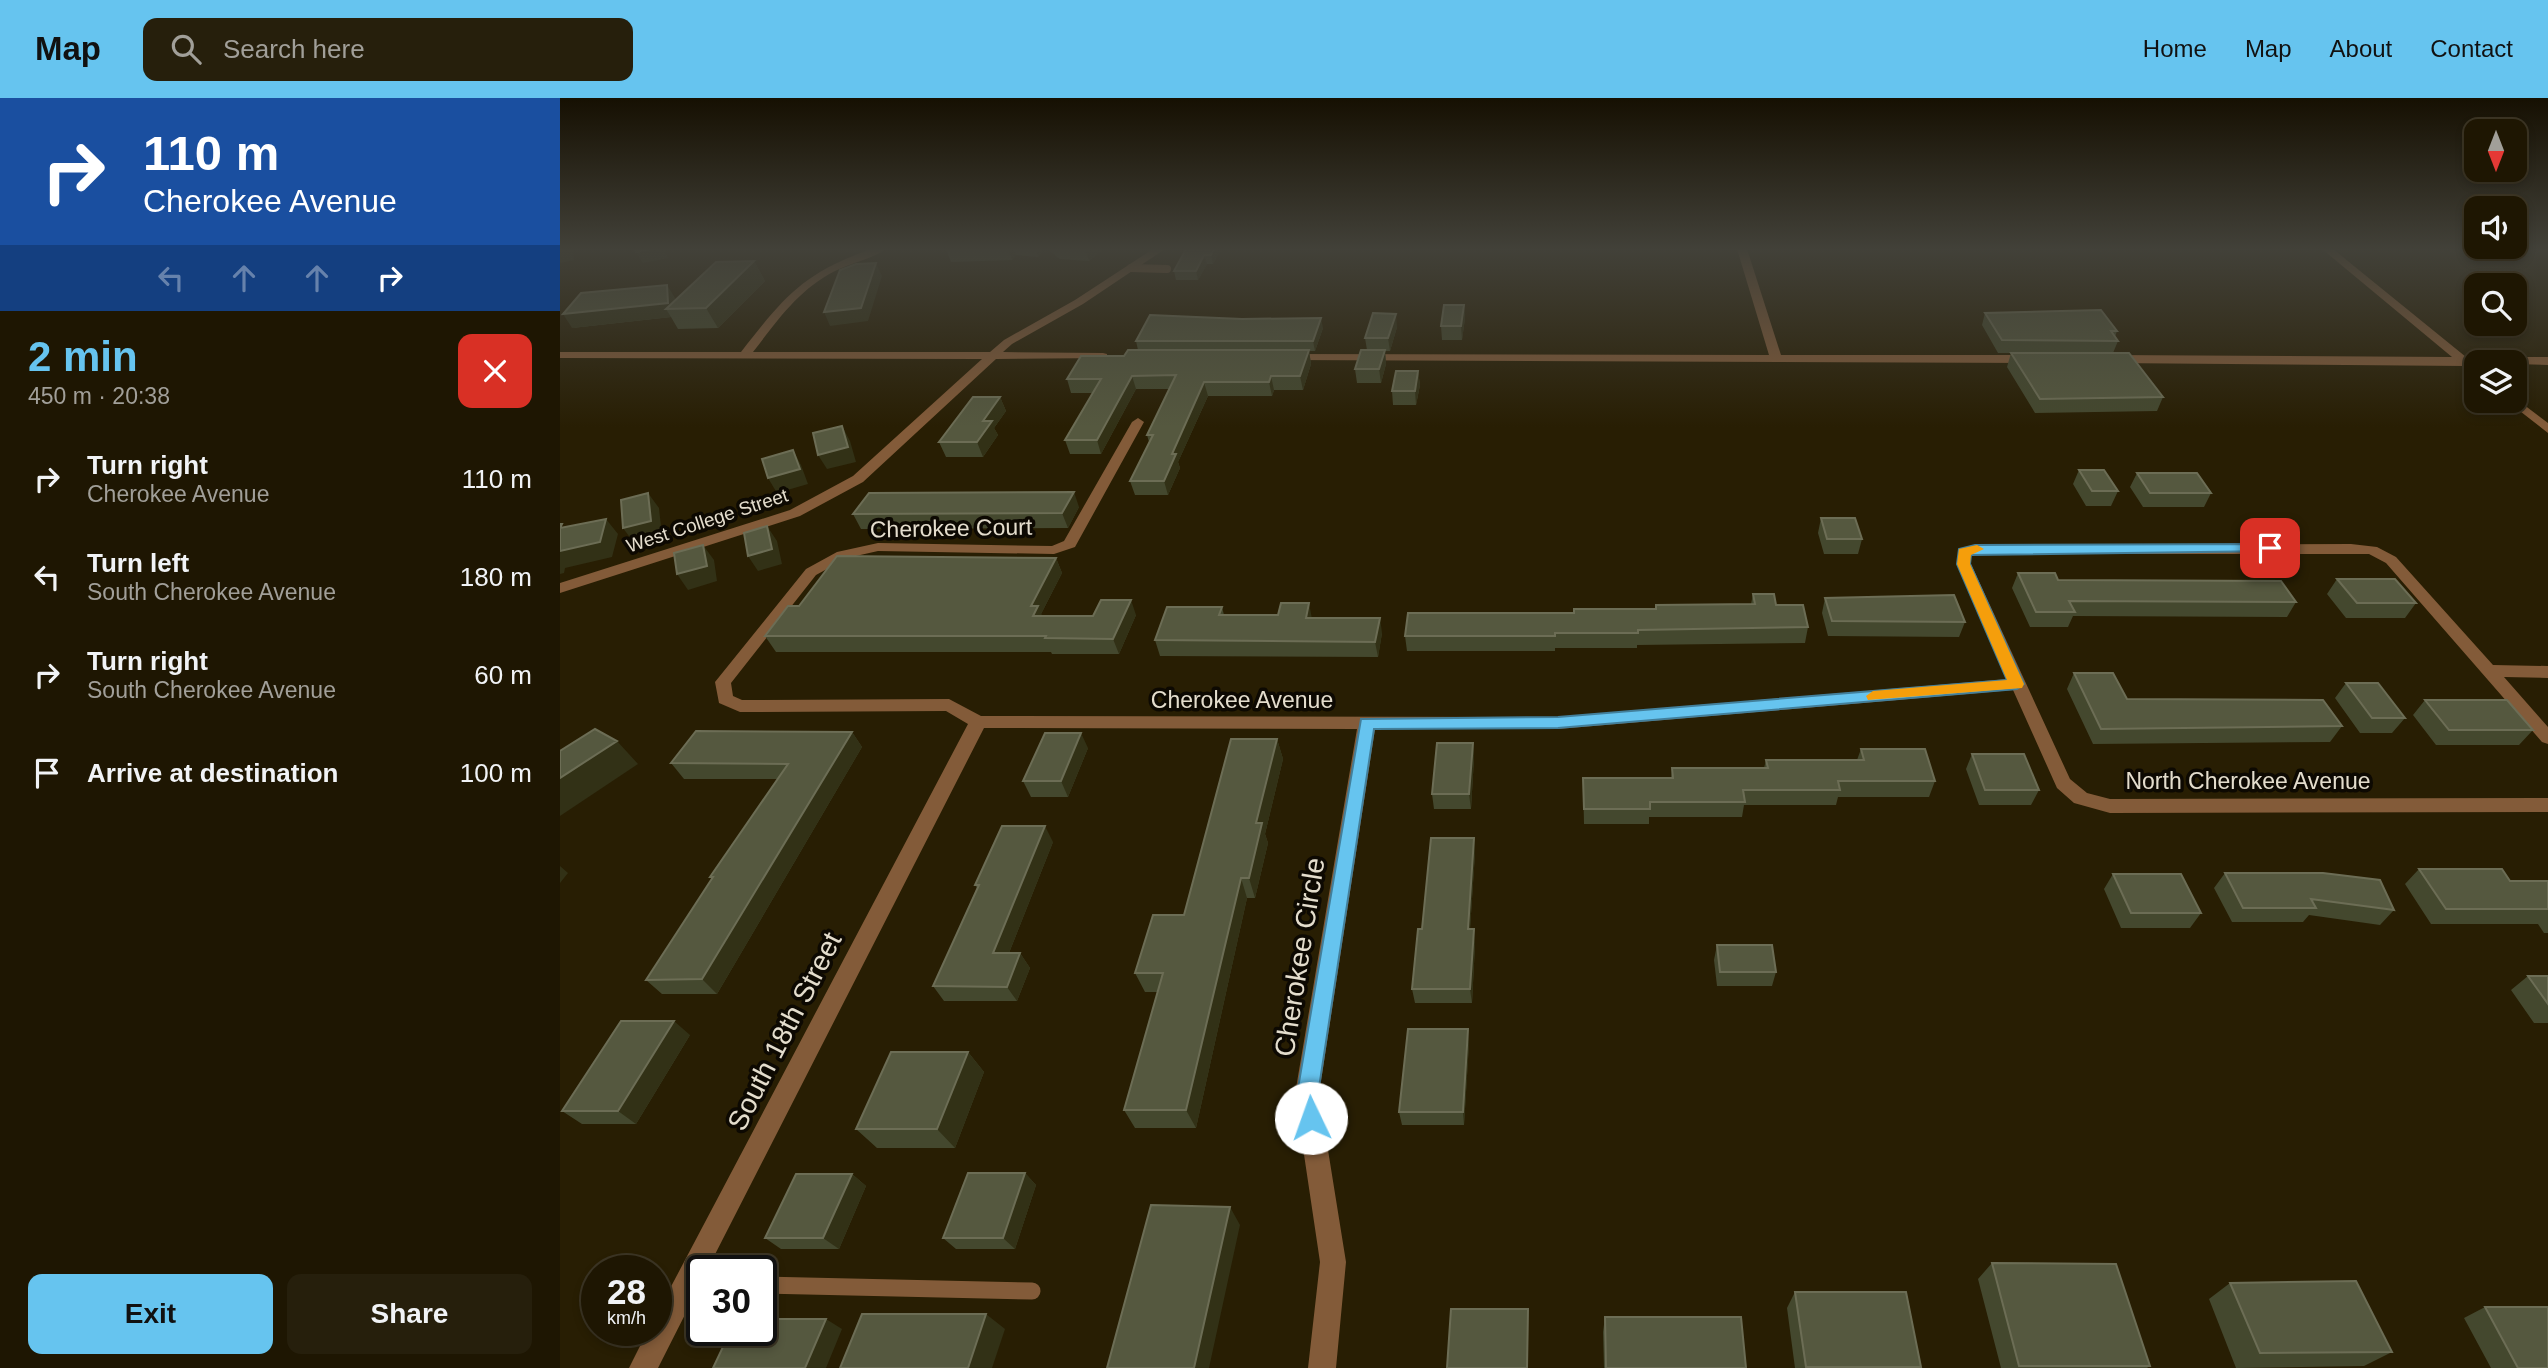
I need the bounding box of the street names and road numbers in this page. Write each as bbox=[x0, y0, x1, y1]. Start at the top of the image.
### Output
street label: West College Street bbox=[624, 484, 791, 557]
street label: Cherokee Court bbox=[870, 514, 1033, 542]
street label: Cherokee Avenue bbox=[1151, 687, 1333, 713]
street label: North Cherokee Avenue bbox=[2125, 768, 2371, 794]
street label: Cherokee Circle bbox=[1268, 856, 1331, 1059]
street label: South 18th Street bbox=[721, 927, 848, 1135]

